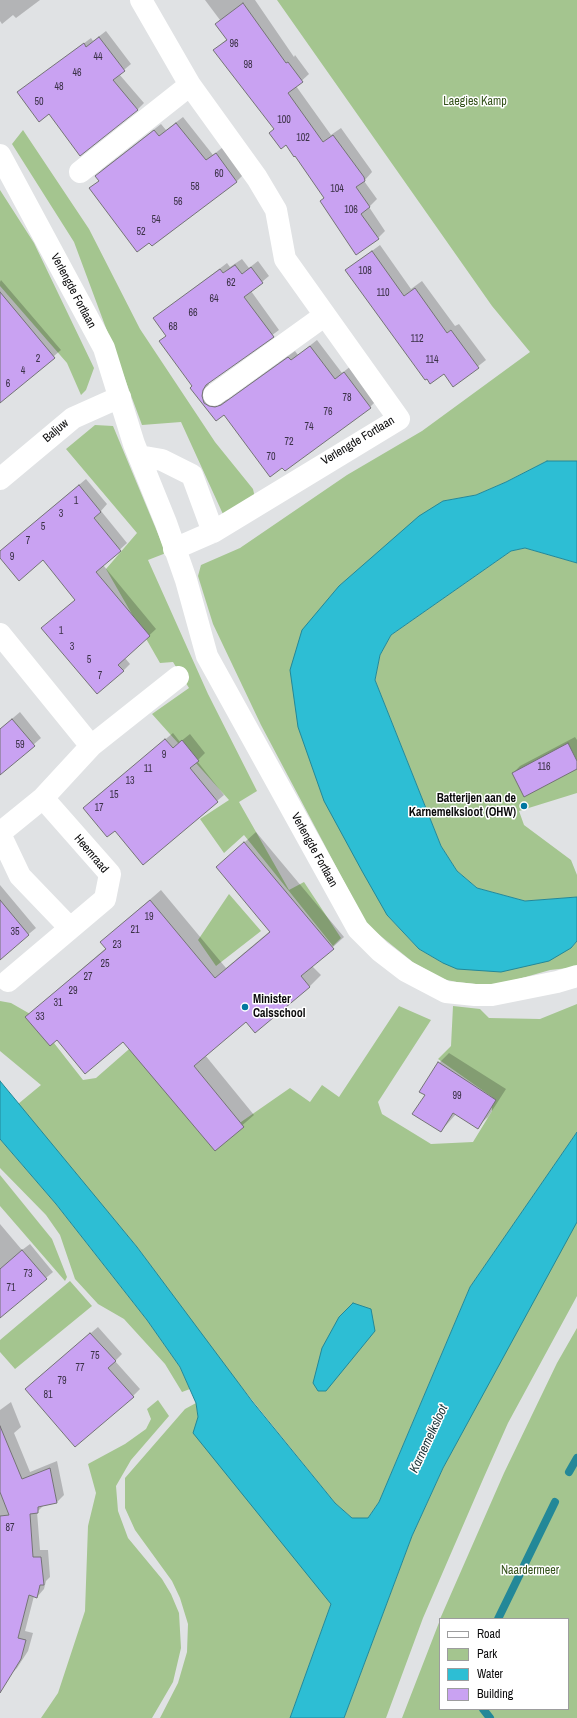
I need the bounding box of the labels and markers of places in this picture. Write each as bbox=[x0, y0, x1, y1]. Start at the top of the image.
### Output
place label: Batterijen aan de Karnemelksloot (OHW) bbox=[409, 792, 516, 820]
marker: Batterijen aan de Karnemelksloot (OHW) bbox=[519, 801, 529, 811]
place label: Minister Calsschool bbox=[253, 993, 305, 1021]
marker: Minister Calsschool bbox=[240, 1002, 250, 1012]

